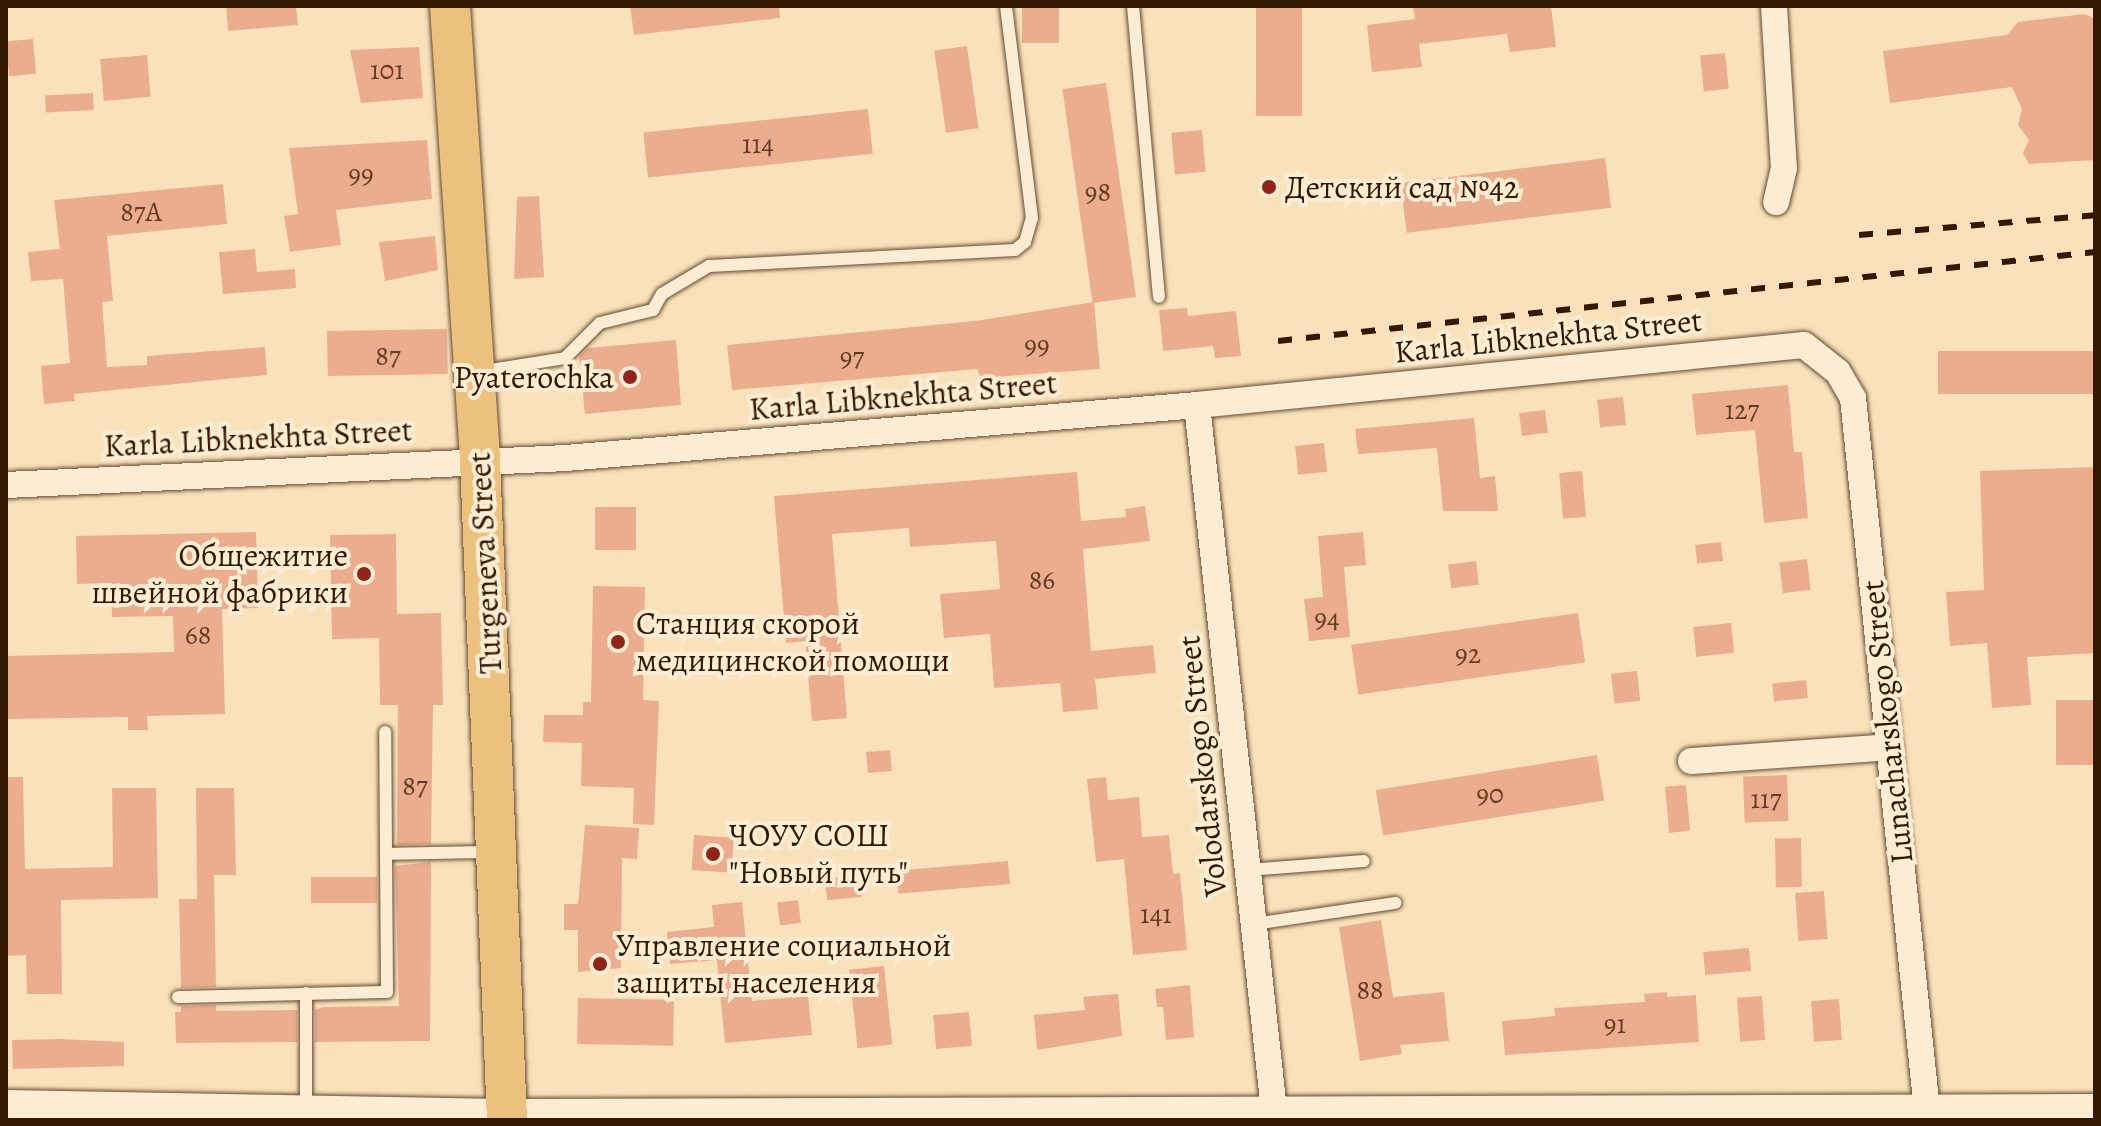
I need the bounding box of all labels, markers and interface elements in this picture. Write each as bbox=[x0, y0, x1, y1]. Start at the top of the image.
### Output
house number: 101 bbox=[370, 53, 404, 87]
house number: 114 bbox=[742, 127, 774, 161]
house number: 99 bbox=[348, 157, 374, 191]
place label: Детский сад №42 bbox=[1285, 168, 1519, 206]
house number: 98 bbox=[1085, 175, 1111, 209]
marker: Детский сад №42 bbox=[1260, 178, 1278, 196]
house number: 87А bbox=[120, 195, 162, 229]
street label: Karla Libknekhta Street bbox=[1392, 301, 1704, 371]
house number: 99 bbox=[1024, 328, 1050, 362]
house number: 87 bbox=[375, 339, 401, 373]
house number: 97 bbox=[840, 340, 864, 374]
place label: Pyaterochka bbox=[454, 358, 614, 396]
street label: Karla Libknekhta Street bbox=[748, 363, 1058, 429]
marker: Pyaterochka bbox=[621, 368, 639, 386]
house number: 127 bbox=[1725, 393, 1759, 427]
street label: Karla Libknekhta Street bbox=[103, 411, 413, 465]
street label: Turgeneva Street bbox=[460, 451, 510, 675]
place label: Общежитие швейной фабрики bbox=[91, 537, 348, 612]
house number: 86 bbox=[1029, 563, 1055, 597]
marker: Общежитие швейной фабрики bbox=[355, 565, 373, 583]
street label: Lunacharskogo Street bbox=[1853, 578, 1921, 866]
house number: 94 bbox=[1314, 601, 1340, 635]
place label: Станция скорой медицинской помощи bbox=[636, 605, 950, 680]
house number: 68 bbox=[185, 618, 211, 652]
marker: Станция скорой медицинской помощи bbox=[607, 631, 629, 653]
street label: Volodarskogo Street bbox=[1169, 634, 1235, 898]
house number: 92 bbox=[1455, 637, 1481, 671]
house number: 87 bbox=[402, 769, 428, 803]
house number: 90 bbox=[1476, 777, 1504, 811]
house number: 117 bbox=[1751, 782, 1781, 816]
place label: ЧОУУ СОШ "Новый путь" bbox=[729, 817, 908, 892]
marker: ЧОУУ СОШ "Новый путь" bbox=[704, 845, 722, 863]
house number: 141 bbox=[1140, 897, 1172, 931]
place label: Управление социальной защиты населения bbox=[616, 927, 951, 1002]
marker: Управление социальной защиты населения bbox=[591, 955, 609, 973]
house number: 88 bbox=[1356, 973, 1384, 1007]
house number: 91 bbox=[1604, 1007, 1626, 1041]

